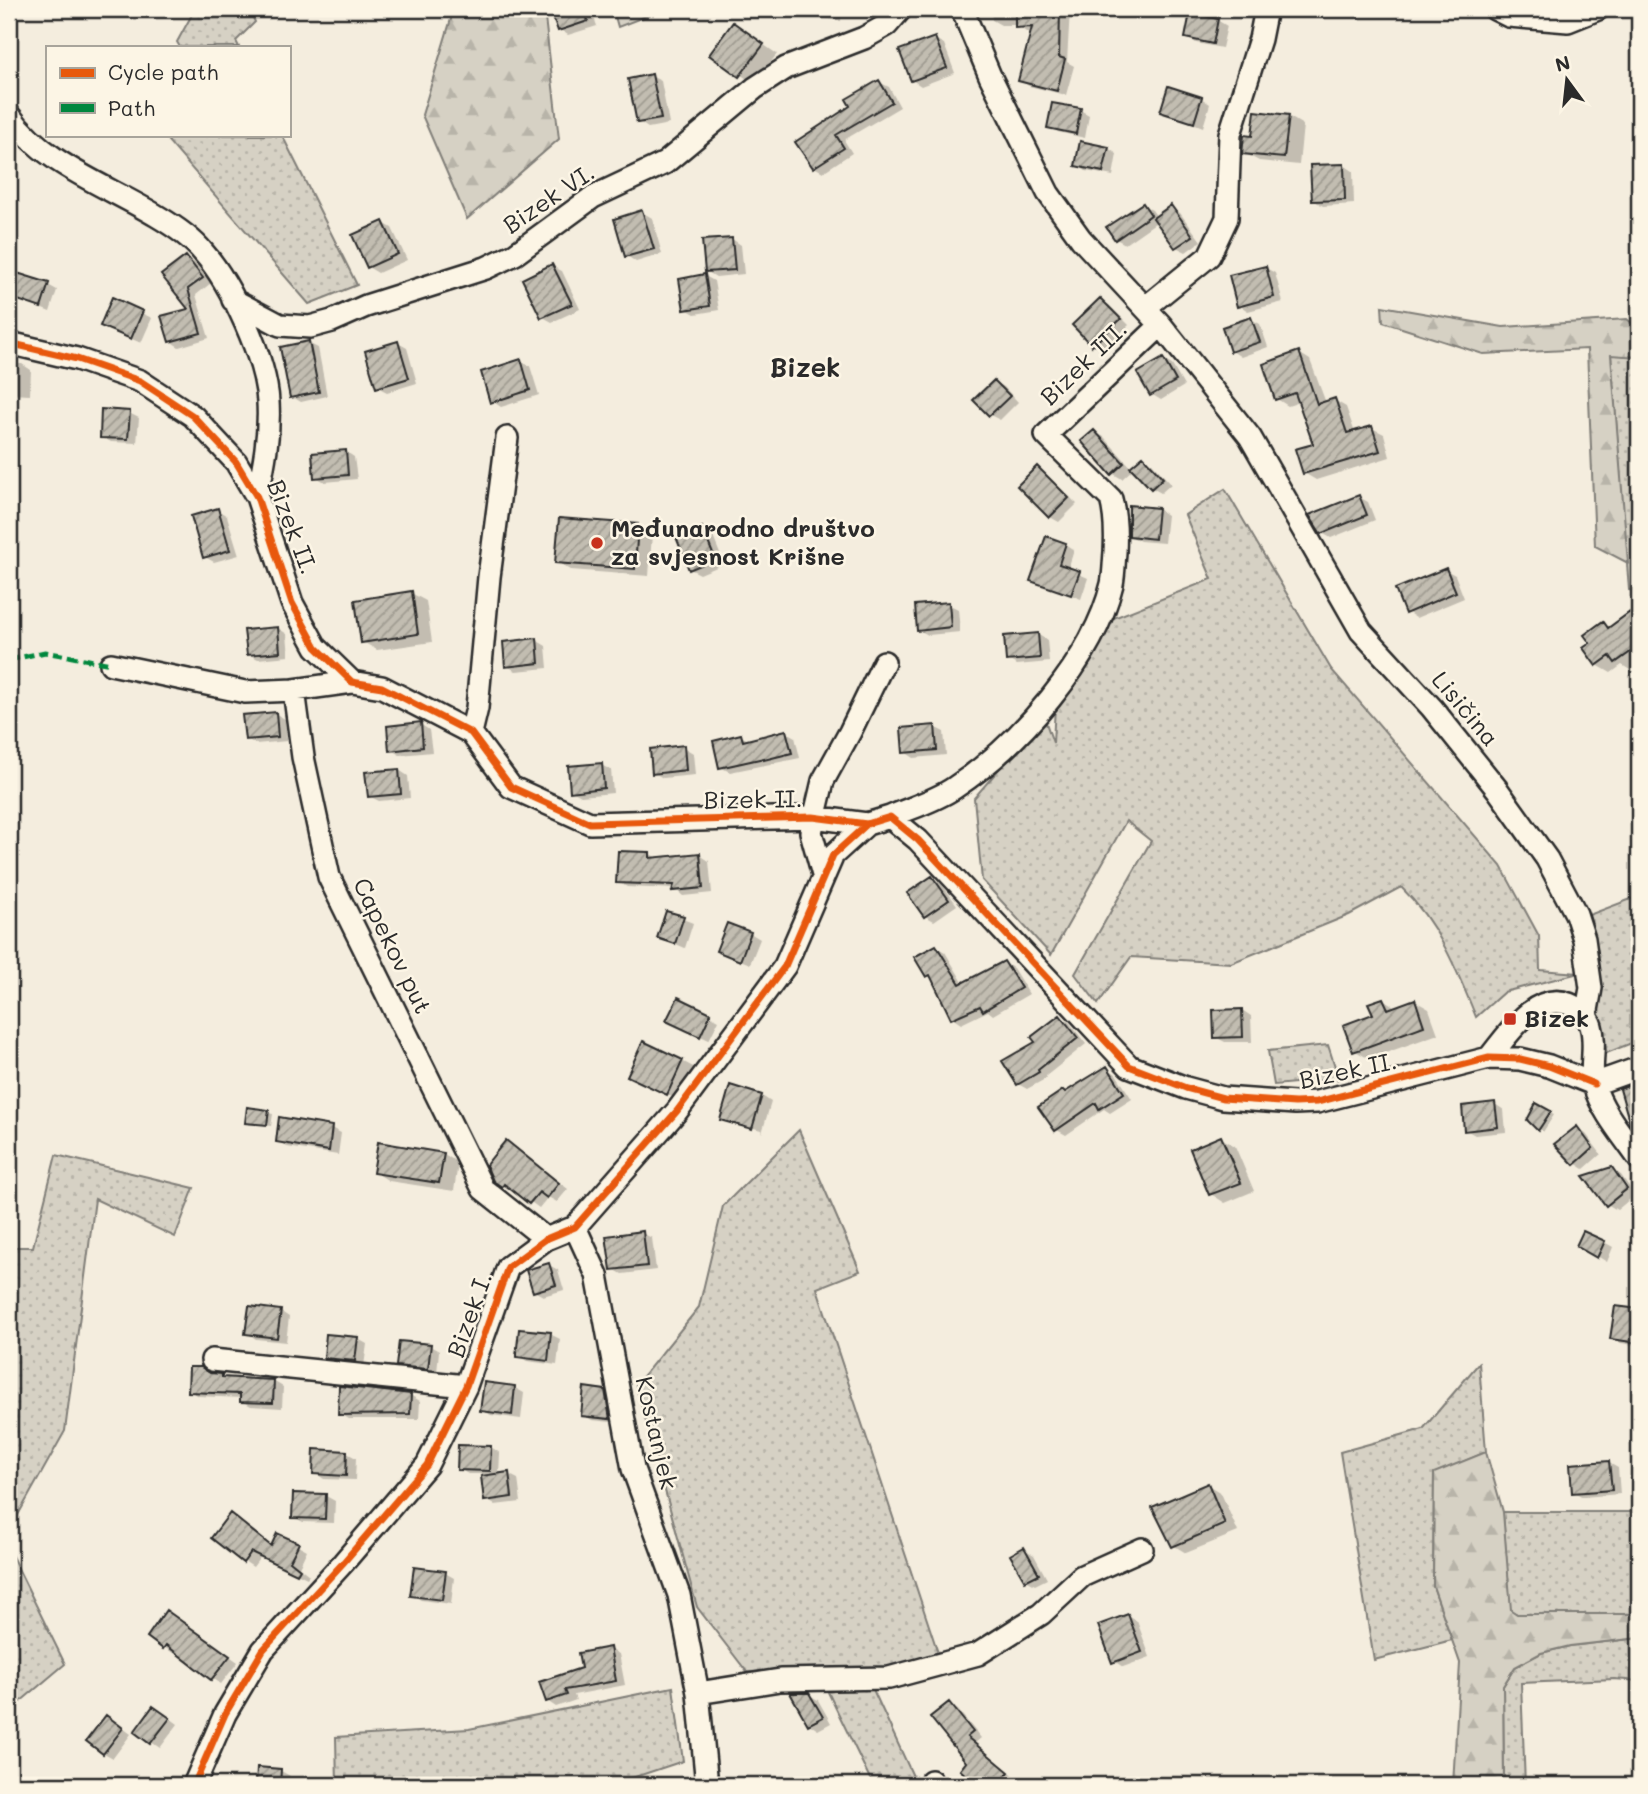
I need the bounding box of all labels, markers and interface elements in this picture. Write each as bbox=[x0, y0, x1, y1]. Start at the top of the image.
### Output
legend bbox=[46, 46, 290, 136]
north arrow bbox=[1532, 46, 1602, 116]
text: N bbox=[1552, 49, 1573, 77]
text: Cycle path bbox=[108, 58, 218, 85]
text: Path bbox=[108, 94, 155, 121]
street label: Bizek VI. bbox=[496, 156, 600, 240]
street label: Bizek III. bbox=[1033, 313, 1133, 411]
district label: Bizek bbox=[770, 350, 840, 384]
street label: Bizek II. bbox=[261, 475, 326, 578]
place label: Međunarodno društvo za svjesnost Krišne bbox=[611, 512, 875, 571]
marker: Međunarodno društvo za svjesnost Krišne bbox=[589, 535, 605, 551]
street label: Lisičina bbox=[1426, 664, 1507, 752]
street label: Bizek II. bbox=[703, 782, 803, 815]
street label: Capekov put bbox=[347, 872, 440, 1018]
place label: Bizek bbox=[1524, 1002, 1589, 1033]
marker: Bizek bbox=[1502, 1011, 1518, 1027]
street label: Bizek II. bbox=[1296, 1044, 1399, 1095]
street label: Bizek I. bbox=[439, 1268, 498, 1361]
street label: Kostanjek bbox=[629, 1373, 685, 1492]

